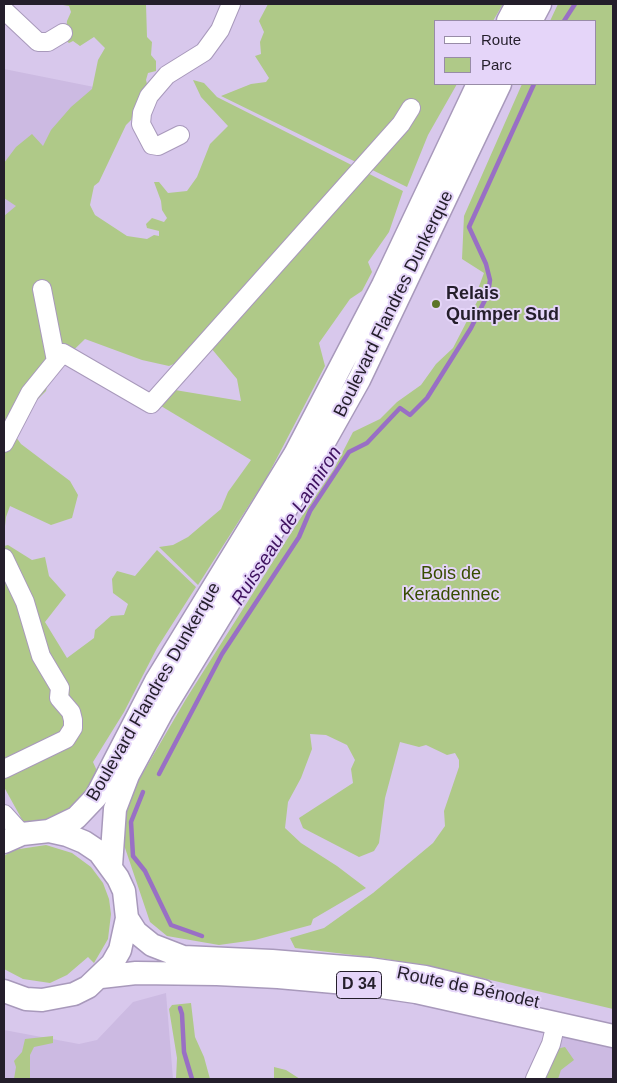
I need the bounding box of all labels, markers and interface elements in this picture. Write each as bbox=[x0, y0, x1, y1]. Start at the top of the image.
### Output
legend bbox=[434, 20, 597, 85]
text: Route bbox=[481, 31, 521, 48]
text: Parc bbox=[481, 56, 512, 73]
street label: Boulevard Flandres Dunkerque bbox=[330, 187, 458, 421]
place label: Relais Quimper Sud bbox=[446, 283, 559, 326]
marker: Relais Quimper Sud bbox=[430, 298, 442, 310]
water label: Ruisseau de Lanniron bbox=[227, 442, 347, 610]
park label: Bois de Keradennec bbox=[402, 563, 500, 606]
street label: Boulevard Flandres Dunkerque bbox=[82, 579, 226, 805]
street label: Route de Bénodet bbox=[395, 962, 541, 1014]
road number: D 34 bbox=[336, 972, 382, 998]

